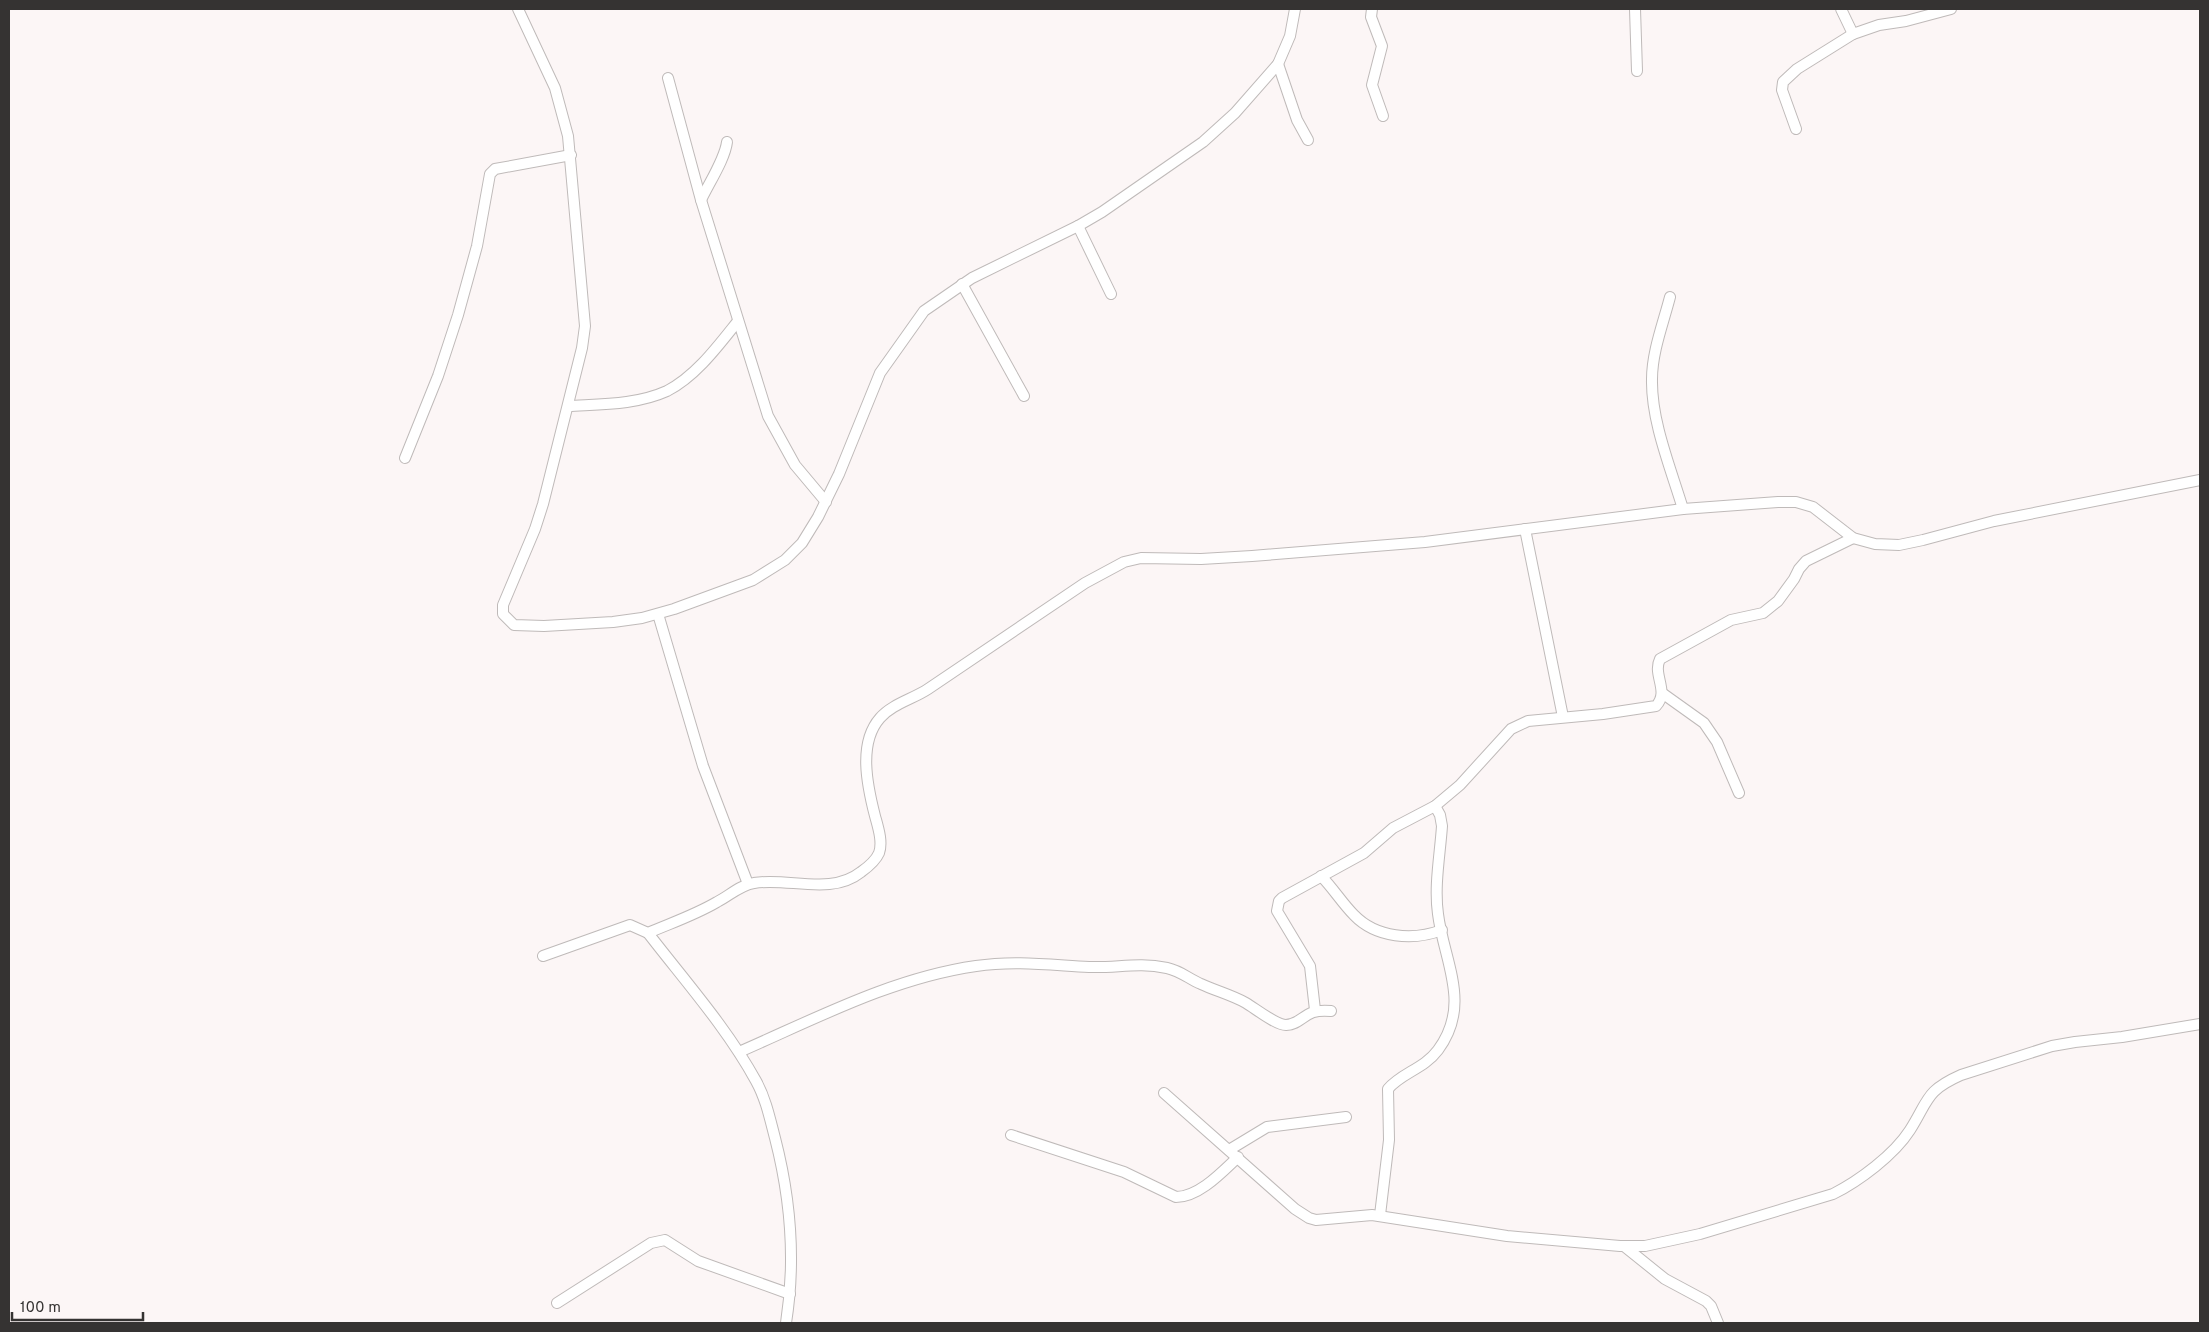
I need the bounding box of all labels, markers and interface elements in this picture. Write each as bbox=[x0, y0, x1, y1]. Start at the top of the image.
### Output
scale bar bbox=[12, 1290, 144, 1322]
text: 100 m bbox=[20, 1299, 61, 1318]

